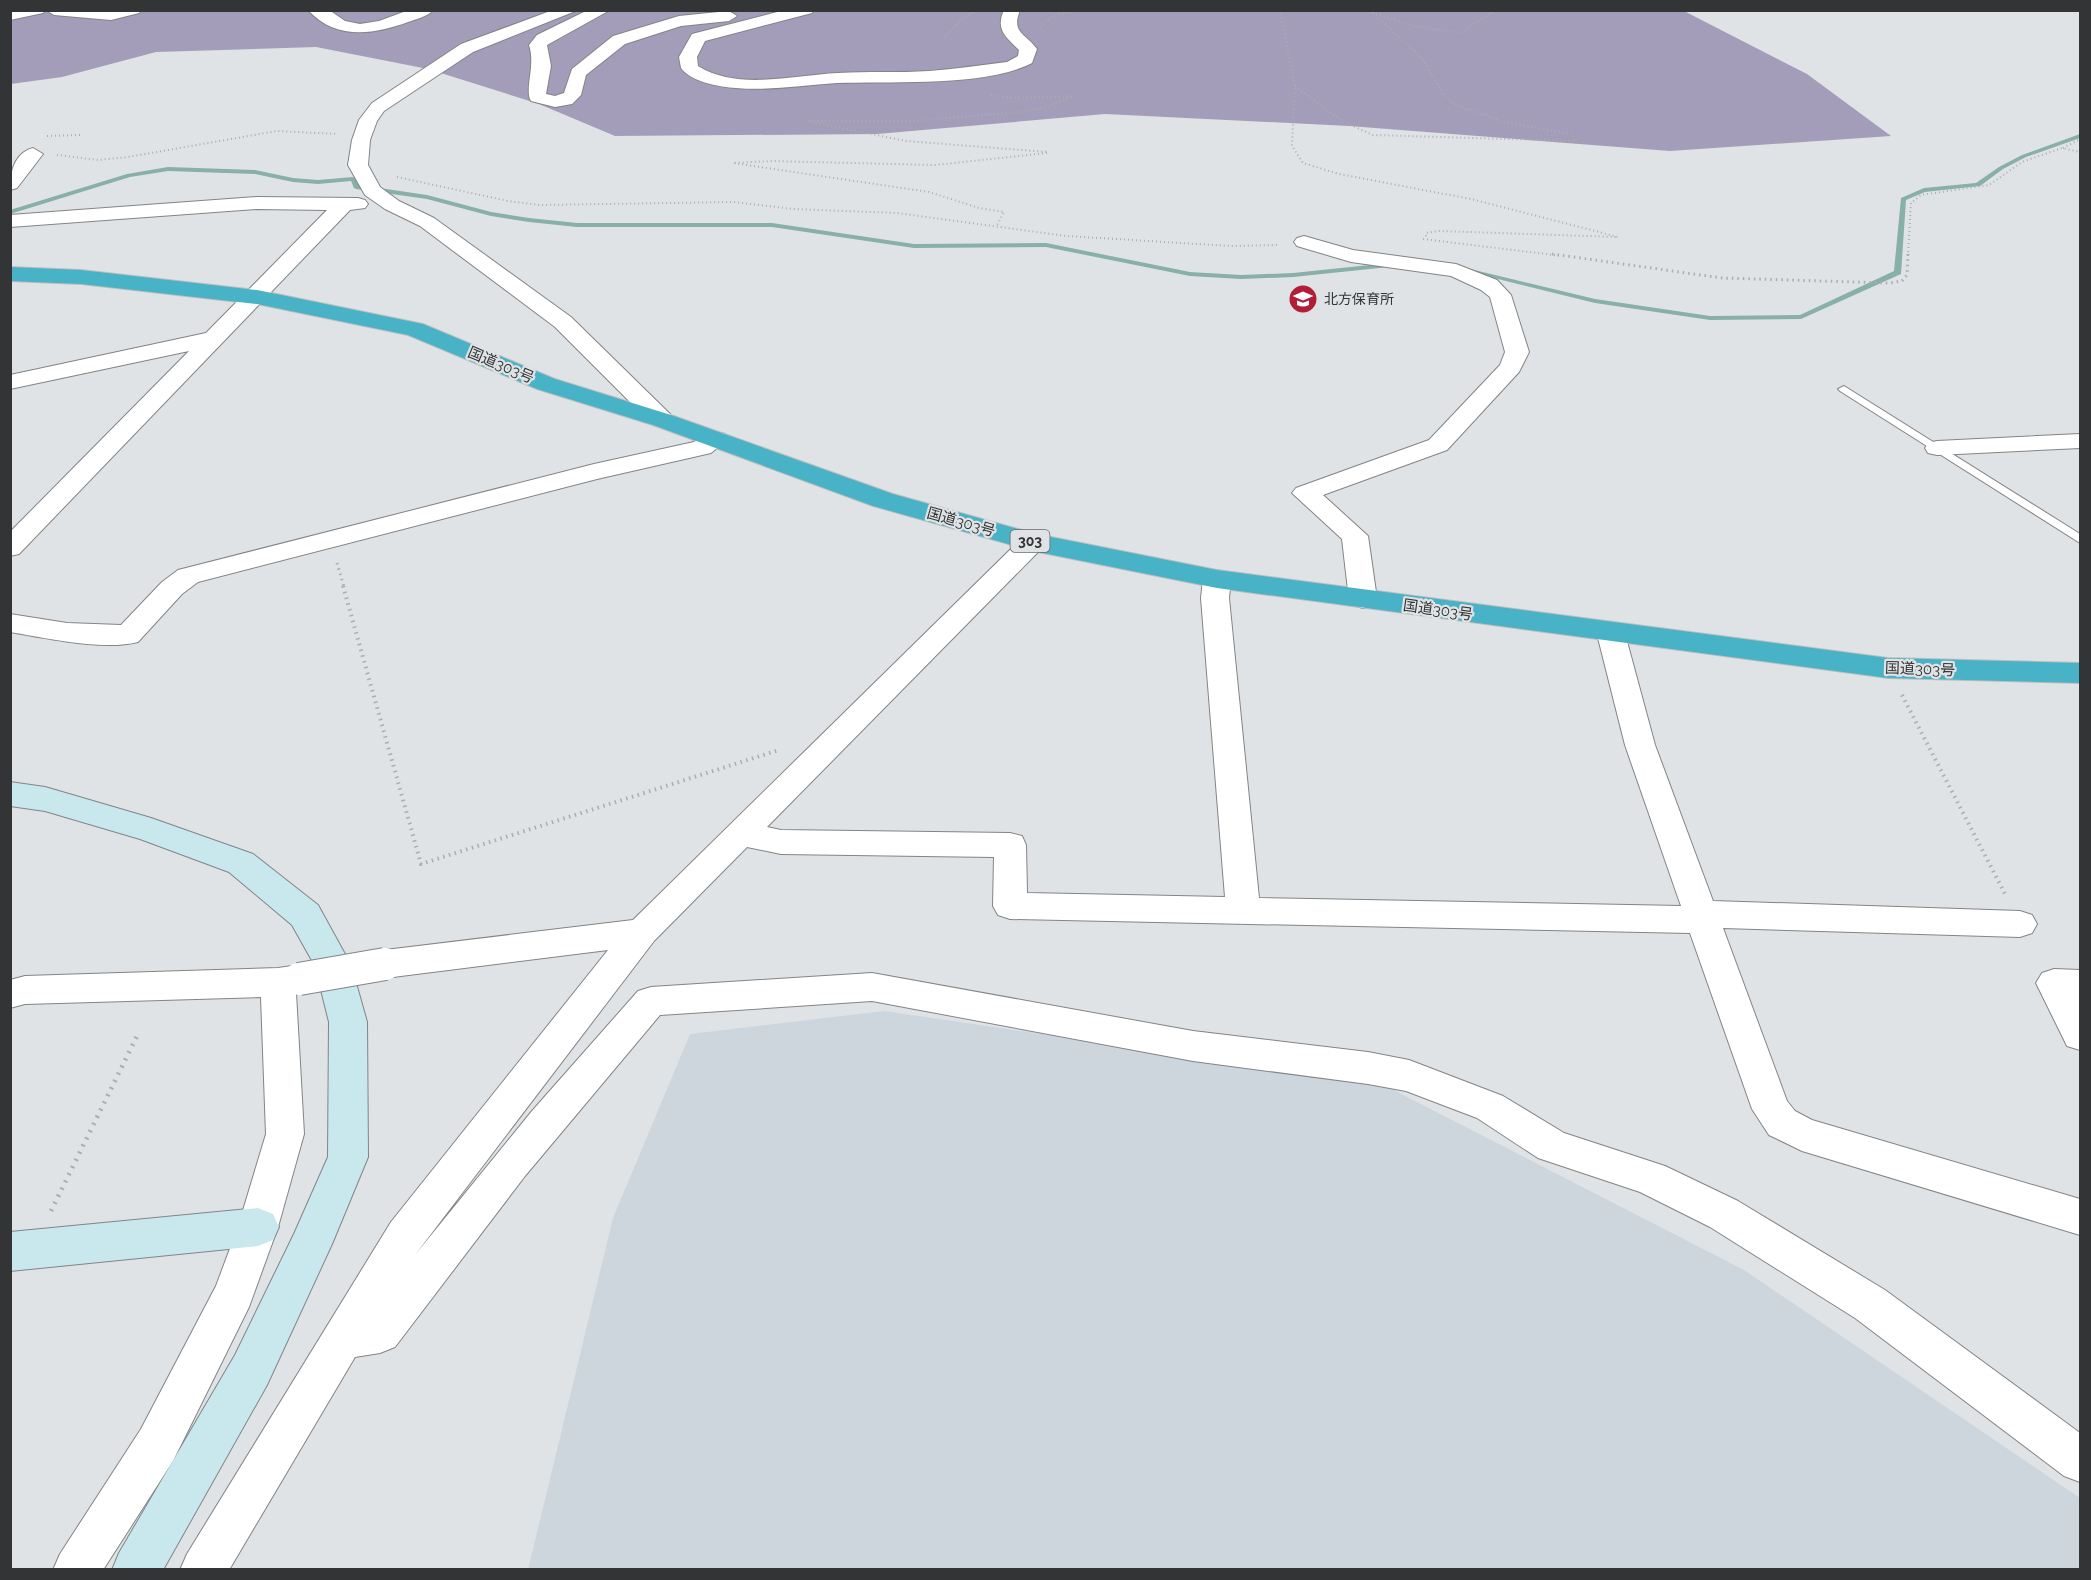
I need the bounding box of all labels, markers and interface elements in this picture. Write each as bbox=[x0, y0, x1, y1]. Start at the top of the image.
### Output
school or university icon: 北方保育所 bbox=[1287, 283, 1319, 315]
place label: 北方保育所 bbox=[1324, 291, 1394, 307]
street label: 国道303号 bbox=[465, 343, 537, 387]
street label: 国道303号 bbox=[925, 504, 997, 540]
road number: 303 bbox=[1010, 530, 1050, 552]
street label: 国道303号 bbox=[1402, 596, 1474, 624]
street label: 国道303号 bbox=[1885, 659, 1955, 679]

